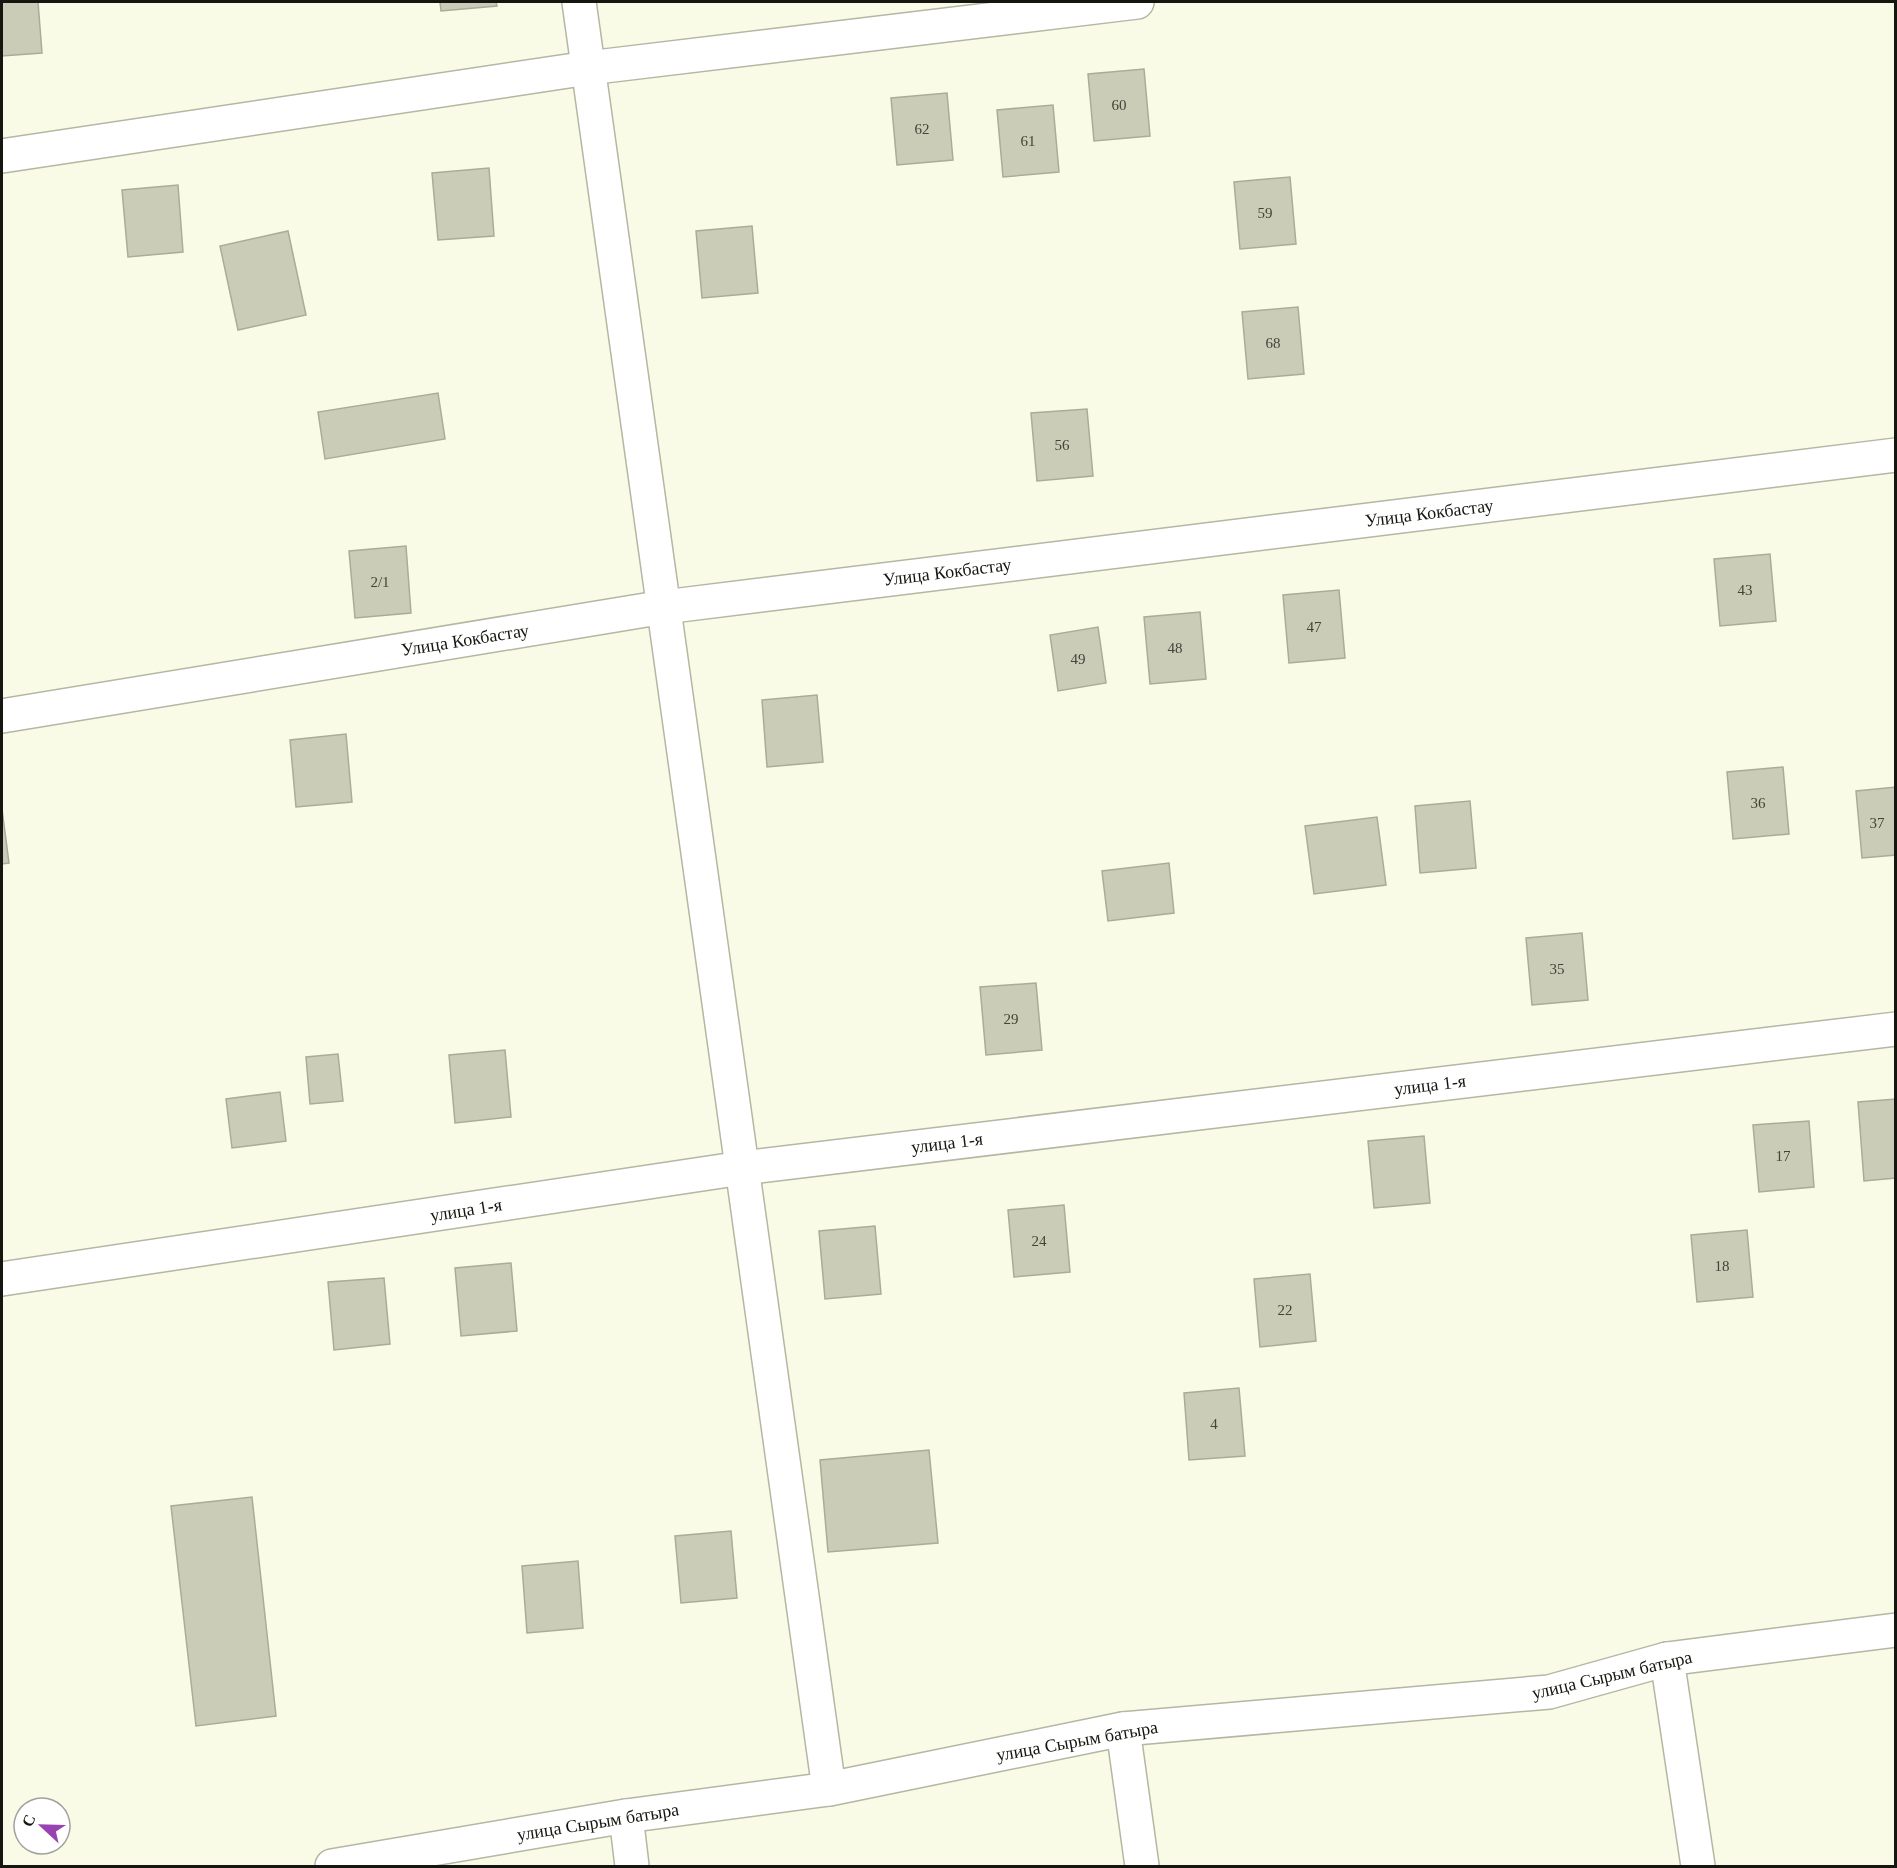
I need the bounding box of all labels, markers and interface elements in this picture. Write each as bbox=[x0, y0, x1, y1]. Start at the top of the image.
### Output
house number: 60 bbox=[1112, 97, 1127, 113]
house number: 62 bbox=[915, 121, 930, 137]
house number: 61 bbox=[1021, 133, 1036, 149]
house number: 59 bbox=[1258, 205, 1273, 221]
house number: 68 bbox=[1266, 335, 1281, 351]
house number: 56 bbox=[1055, 437, 1070, 453]
street label: Улица Кокбастау bbox=[1364, 495, 1494, 531]
street label: Улица Кокбастау bbox=[882, 554, 1012, 590]
house number: 2/1 bbox=[370, 574, 390, 590]
house number: 43 bbox=[1738, 582, 1753, 598]
house number: 47 bbox=[1307, 619, 1322, 635]
street label: Улица Кокбастау bbox=[400, 620, 530, 660]
house number: 48 bbox=[1168, 640, 1183, 656]
house number: 49 bbox=[1071, 651, 1086, 667]
house number: 36 bbox=[1751, 795, 1766, 811]
house number: 37 bbox=[1870, 815, 1885, 831]
house number: 35 bbox=[1550, 961, 1565, 977]
house number: 29 bbox=[1004, 1011, 1019, 1027]
street label: улица 1-я bbox=[1393, 1071, 1467, 1099]
street label: улица 1-я bbox=[910, 1129, 984, 1157]
house number: 17 bbox=[1776, 1148, 1791, 1164]
street label: улица 1-я bbox=[429, 1194, 503, 1226]
house number: 24 bbox=[1032, 1233, 1047, 1249]
house number: 18 bbox=[1715, 1258, 1730, 1274]
house number: 22 bbox=[1278, 1302, 1293, 1318]
house number: 4 bbox=[1210, 1416, 1218, 1432]
street label: улица Сырым батыра bbox=[1530, 1647, 1694, 1703]
street label: улица Сырым батыра bbox=[995, 1717, 1159, 1765]
north arrow bbox=[12, 1796, 72, 1856]
street label: улица Сырым батыра bbox=[516, 1799, 680, 1845]
text: С bbox=[19, 1812, 39, 1829]

